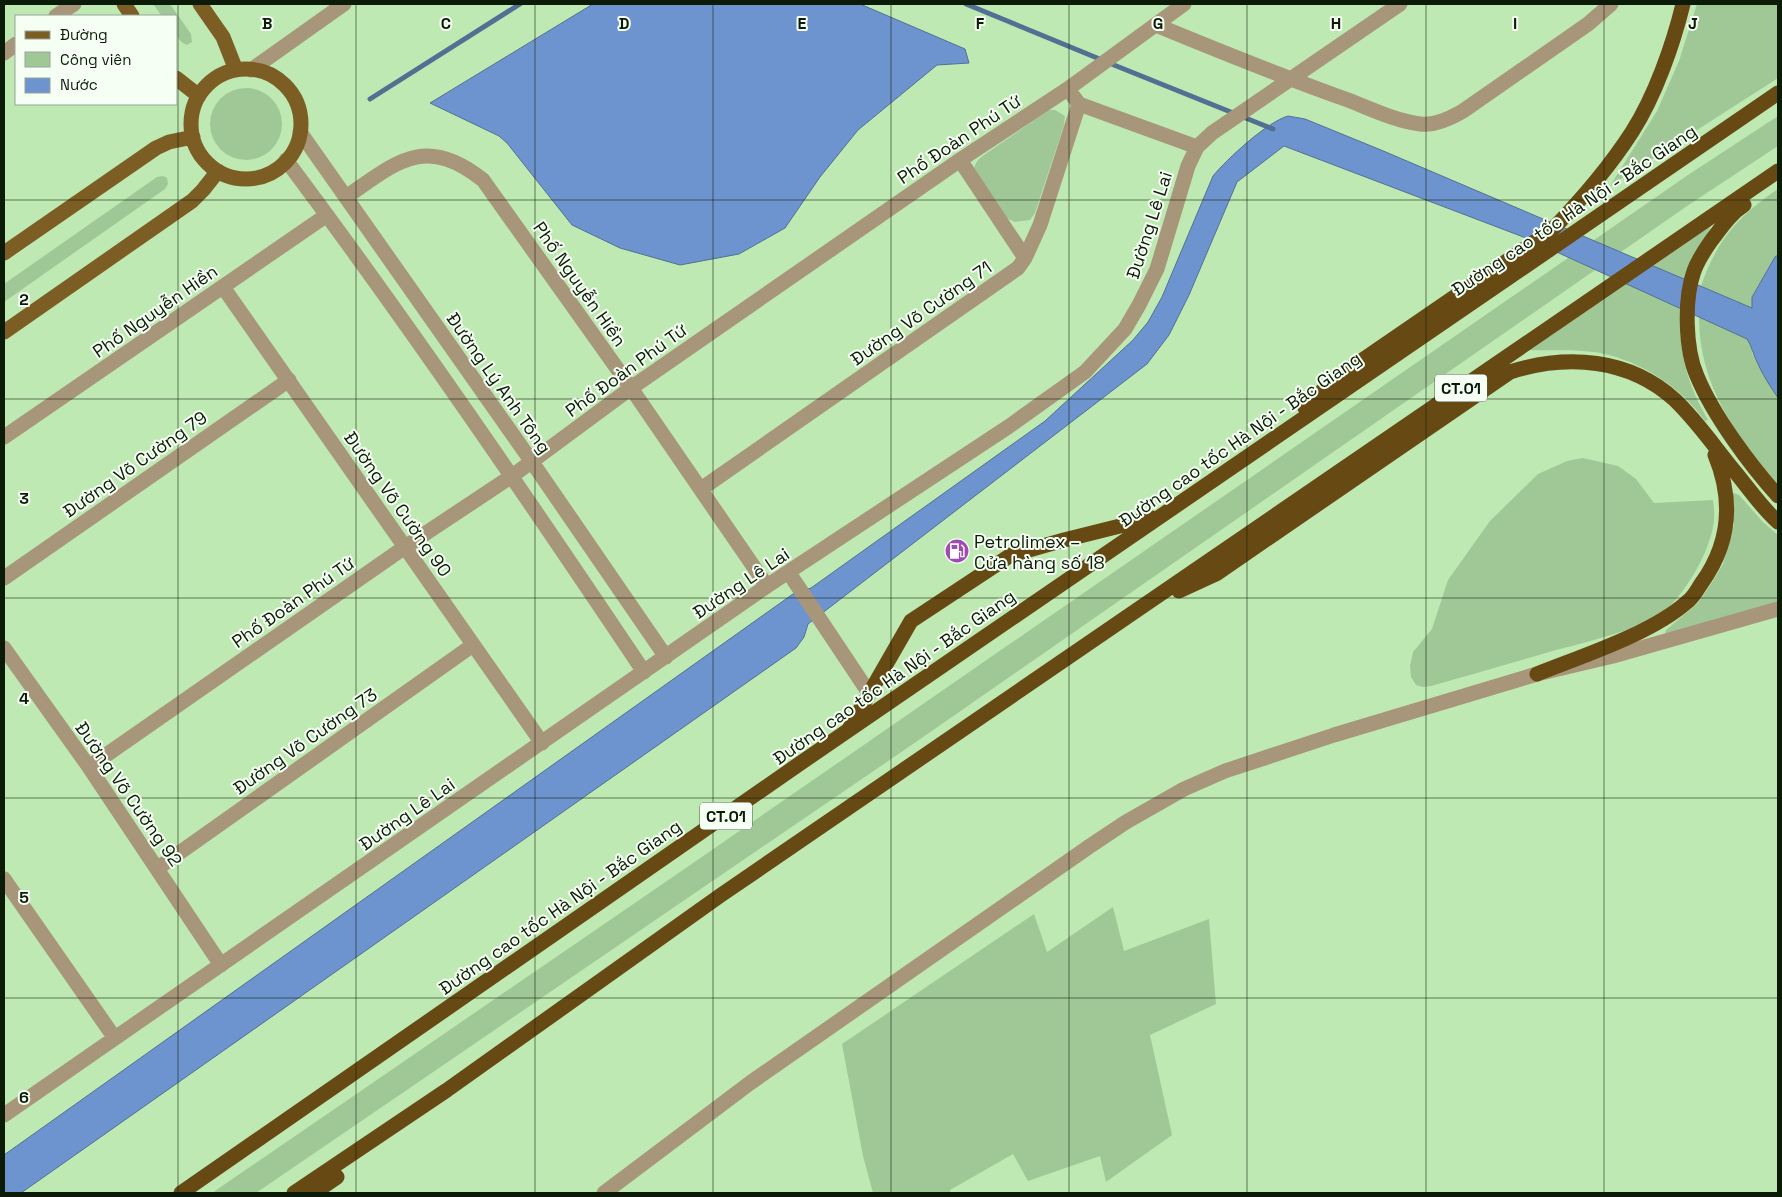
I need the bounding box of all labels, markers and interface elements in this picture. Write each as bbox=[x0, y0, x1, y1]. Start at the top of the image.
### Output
text: B bbox=[262, 13, 272, 34]
text: C bbox=[441, 13, 451, 34]
text: D bbox=[619, 13, 629, 34]
text: E bbox=[798, 13, 807, 34]
text: F bbox=[976, 13, 985, 34]
text: G bbox=[1153, 13, 1163, 34]
text: H bbox=[1331, 13, 1341, 34]
text: I bbox=[1513, 13, 1517, 34]
text: J bbox=[1688, 13, 1698, 34]
legend bbox=[15, 15, 178, 105]
text: Đường bbox=[60, 25, 108, 44]
text: Công viên bbox=[60, 50, 131, 69]
text: Nước bbox=[60, 75, 98, 94]
street label: Phố Đoàn Phú Tứ bbox=[893, 89, 1025, 189]
street label: Đường cao tốc Hà Nội - Bắc Giang bbox=[1447, 119, 1701, 301]
street label: Đường Lê Lai bbox=[1121, 168, 1177, 282]
street label: Phố Nguyễn Hiền bbox=[528, 217, 632, 351]
street label: Đường Võ Cường 71 bbox=[846, 256, 996, 370]
street label: Phố Nguyễn Hiền bbox=[88, 259, 222, 363]
text: 2 bbox=[19, 289, 29, 310]
street label: Đường Lý Anh Tông bbox=[442, 308, 556, 458]
street label: Phố Đoàn Phú Tứ bbox=[561, 318, 691, 422]
street label: Đường cao tốc Hà Nội - Bắc Giang bbox=[1114, 346, 1366, 532]
road number: CT.01 bbox=[1435, 374, 1487, 402]
street label: Đường Võ Cường 79 bbox=[59, 406, 211, 522]
street label: Đường Võ Cường 90 bbox=[339, 427, 457, 581]
text: 3 bbox=[19, 488, 29, 509]
place label: Petrolimex – Cửa hàng số 18 bbox=[974, 530, 1105, 574]
fuel station icon: Petrolimex – Cửa hàng số 18 bbox=[944, 538, 970, 564]
street label: Đường Lê Lai bbox=[688, 542, 794, 624]
street label: Phố Đoàn Phú Tứ bbox=[227, 551, 359, 653]
street label: Đường cao tốc Hà Nội - Bắc Giang bbox=[768, 584, 1020, 770]
street label: Đường Võ Cường 73 bbox=[229, 683, 381, 799]
text: 4 bbox=[19, 688, 29, 709]
street label: Đường Võ Cường 92 bbox=[70, 717, 188, 871]
street label: Đường Lê Lai bbox=[355, 773, 459, 855]
road number: CT.01 bbox=[700, 802, 752, 829]
street label: Đường cao tốc Hà Nội - Bắc Giang bbox=[434, 814, 686, 1000]
text: 5 bbox=[19, 887, 29, 908]
text: 6 bbox=[19, 1087, 29, 1108]

